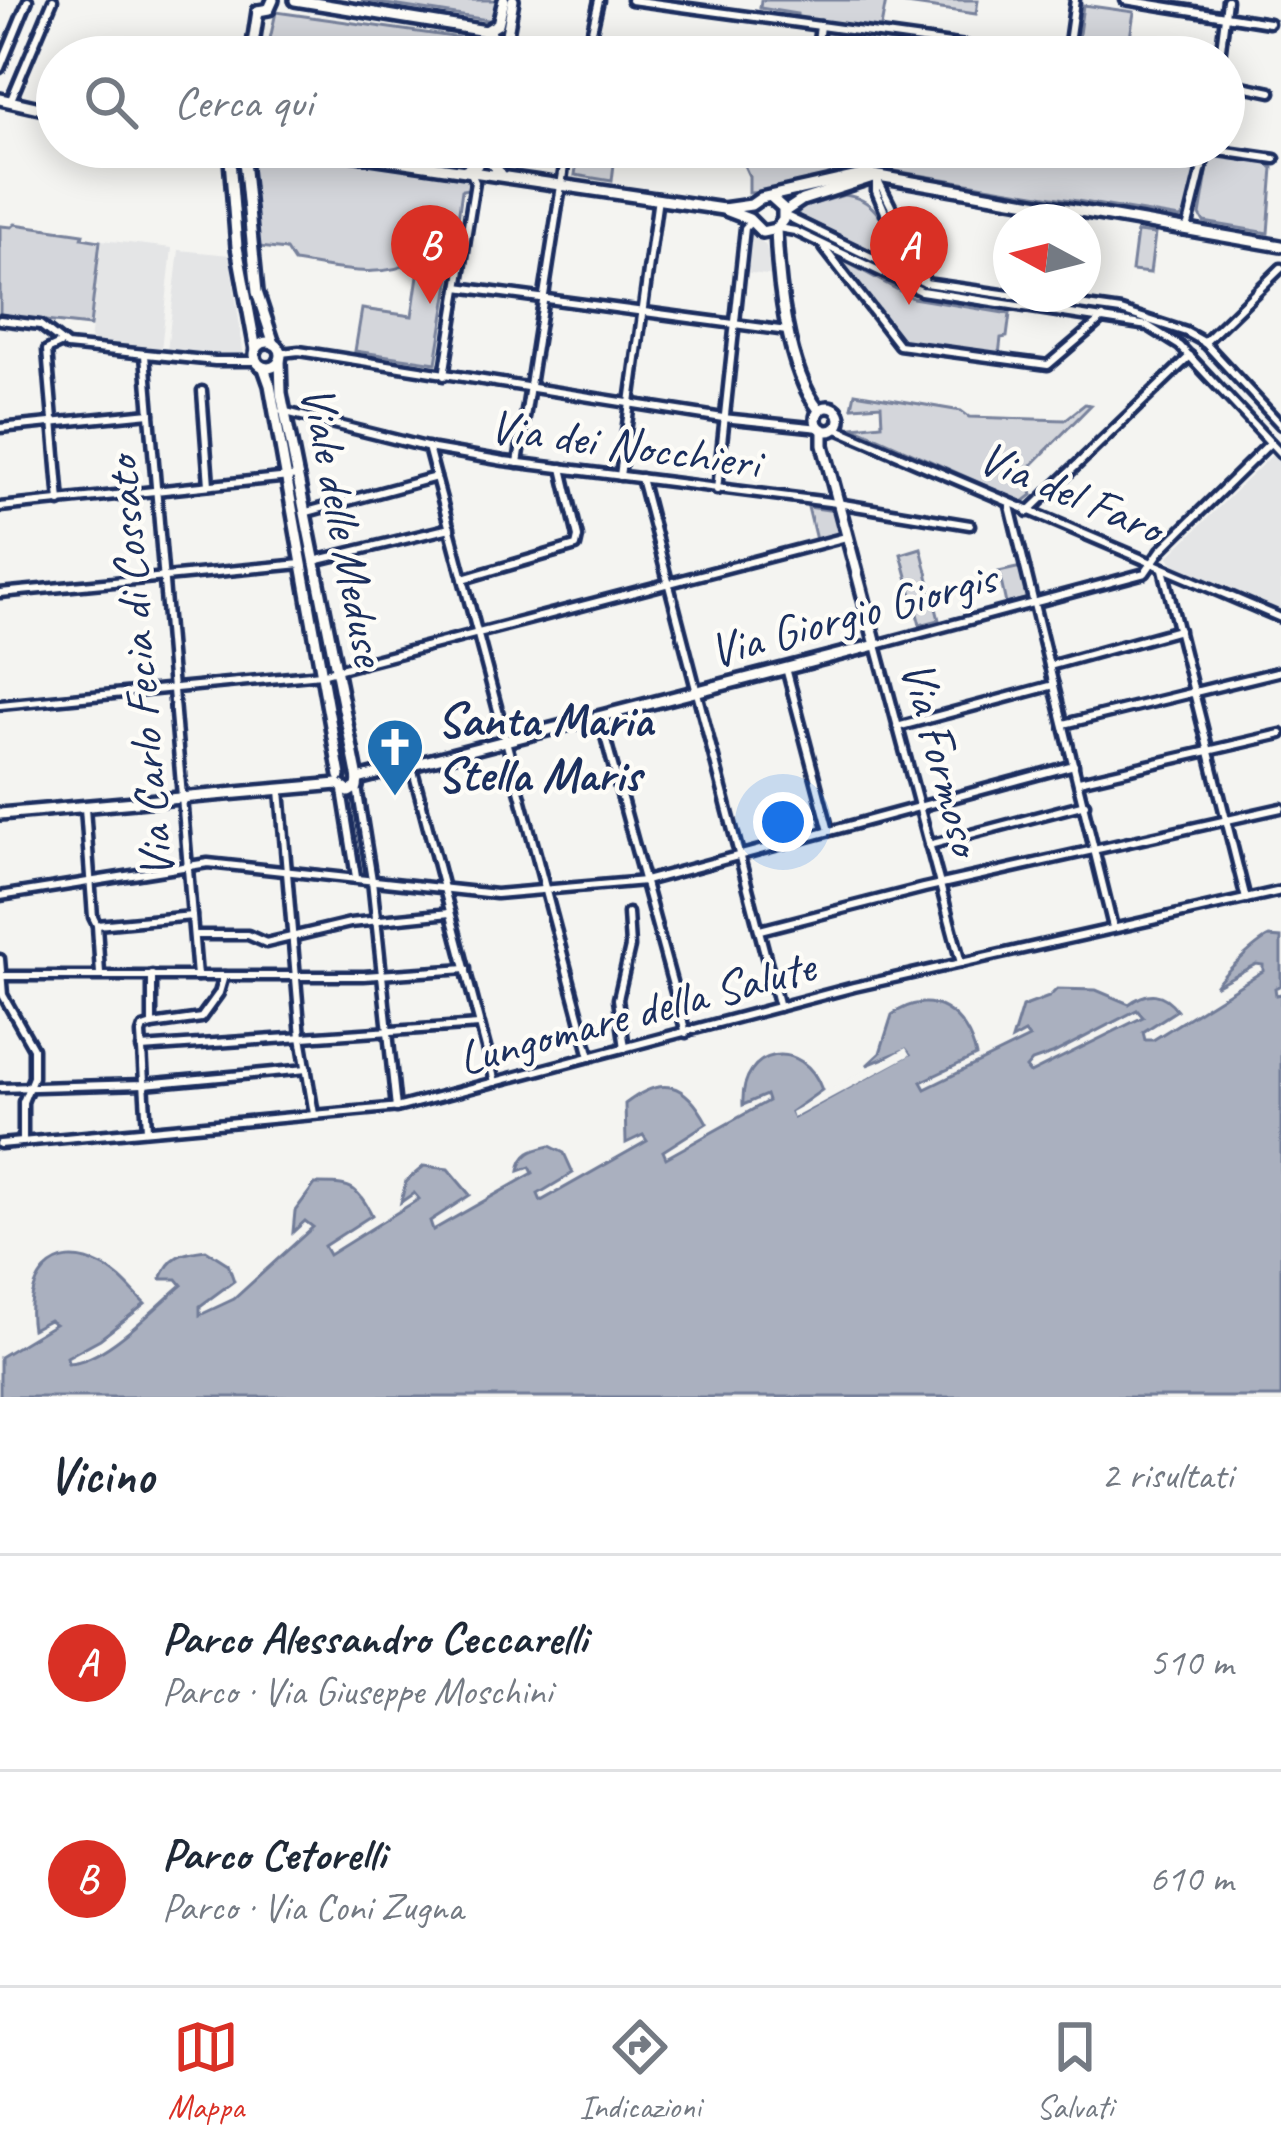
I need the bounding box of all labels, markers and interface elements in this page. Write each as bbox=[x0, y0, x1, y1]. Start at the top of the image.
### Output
search box bbox=[36, 36, 1245, 168]
icon: search bbox=[78, 69, 144, 135]
text: Cerca qui bbox=[174, 74, 313, 131]
north arrow bbox=[993, 204, 1101, 312]
pin: B bbox=[391, 205, 469, 304]
pin: A bbox=[870, 206, 948, 305]
street label: Viale delle Meduse bbox=[288, 380, 401, 674]
street label: Via dei Nocchieri bbox=[486, 395, 769, 493]
street label: Via del Faro bbox=[970, 427, 1176, 559]
street label: Via Carlo Fecia di Cossato bbox=[90, 450, 187, 881]
street label: Via Giorgio Giorgis bbox=[702, 546, 1006, 681]
street label: Via Formoso bbox=[887, 654, 998, 866]
place label: Santa Maria Stella Maris bbox=[437, 690, 656, 805]
church icon: Santa Maria Stella Maris bbox=[364, 716, 426, 798]
your location bbox=[753, 792, 813, 852]
street label: Lungomare della Salute bbox=[452, 935, 824, 1088]
text: Vicino bbox=[48, 1443, 153, 1507]
text: 2 risultati bbox=[1101, 1451, 1233, 1500]
text: Parco Alessandro Ceccarelli bbox=[162, 1610, 587, 1667]
text: A bbox=[77, 1638, 97, 1687]
text: 510 m bbox=[1149, 1638, 1233, 1687]
text: Parco · Via Giuseppe Moschini bbox=[162, 1667, 552, 1716]
text: Parco Cetorelli bbox=[162, 1826, 385, 1883]
text: B bbox=[77, 1854, 97, 1903]
text: 610 m bbox=[1149, 1854, 1233, 1903]
text: Parco · Via Coni Zugna bbox=[162, 1883, 463, 1932]
tab: Mappa bbox=[168, 2014, 244, 2128]
tab: Indicazioni bbox=[579, 2014, 701, 2128]
tab: Salvati bbox=[1036, 2014, 1113, 2128]

